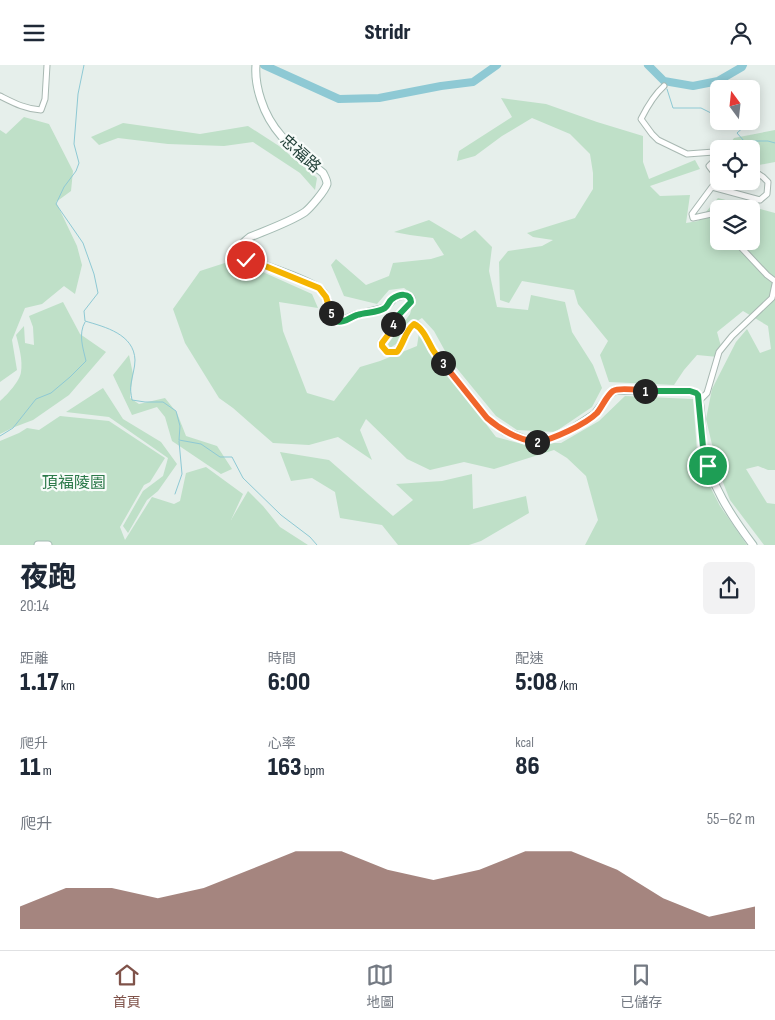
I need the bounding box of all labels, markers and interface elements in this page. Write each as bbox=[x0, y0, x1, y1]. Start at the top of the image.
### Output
icon: menu bbox=[20, 19, 48, 47]
text: Stridr bbox=[364, 19, 411, 46]
icon: person bbox=[727, 19, 755, 47]
north arrow bbox=[710, 80, 760, 130]
map controls bbox=[710, 80, 760, 250]
street label: 忠福路 bbox=[276, 131, 324, 177]
button: locate bbox=[710, 140, 760, 190]
button: layers bbox=[710, 200, 760, 250]
pin bbox=[225, 239, 267, 281]
icon: check bbox=[232, 246, 260, 274]
pin: 5 bbox=[318, 301, 344, 325]
text: 5 bbox=[328, 305, 335, 322]
pin: 4 bbox=[380, 311, 406, 337]
text: 4 bbox=[390, 316, 397, 333]
pin: 3 bbox=[430, 351, 456, 375]
text: 3 bbox=[440, 355, 447, 372]
pin: 1 bbox=[632, 379, 658, 403]
text: 1 bbox=[643, 383, 648, 400]
pin: 2 bbox=[524, 429, 550, 455]
text: 2 bbox=[534, 434, 541, 451]
pin bbox=[687, 445, 729, 487]
icon: arrive bbox=[694, 452, 722, 480]
park label: 頂福陵園 bbox=[42, 474, 106, 493]
text: 夜跑 bbox=[20, 561, 76, 594]
button: share bbox=[703, 562, 755, 614]
text: 20:14 bbox=[20, 597, 49, 616]
text: 距離 bbox=[20, 650, 48, 667]
text: 時間 bbox=[268, 650, 296, 667]
text: 配速 bbox=[515, 650, 543, 667]
text: 1.17 bbox=[20, 667, 58, 698]
text: 6:00 bbox=[268, 667, 310, 698]
text: 5:08 bbox=[515, 667, 557, 698]
text: km bbox=[58, 677, 75, 694]
text: /km bbox=[557, 677, 578, 694]
text: kcal bbox=[515, 734, 534, 751]
text: 爬升 bbox=[20, 735, 48, 752]
text: 心率 bbox=[268, 735, 296, 752]
text: 86 bbox=[515, 751, 540, 782]
text: 11 bbox=[20, 752, 41, 783]
text: 163 bbox=[268, 752, 302, 783]
text: m bbox=[41, 762, 52, 779]
text: bpm bbox=[302, 762, 324, 779]
text: 55–62 m bbox=[707, 810, 755, 829]
text: 爬升 bbox=[20, 815, 52, 834]
tab: 首頁 bbox=[113, 961, 141, 1011]
tab: 地圖 bbox=[366, 961, 394, 1011]
tab: 已儲存 bbox=[620, 961, 662, 1011]

